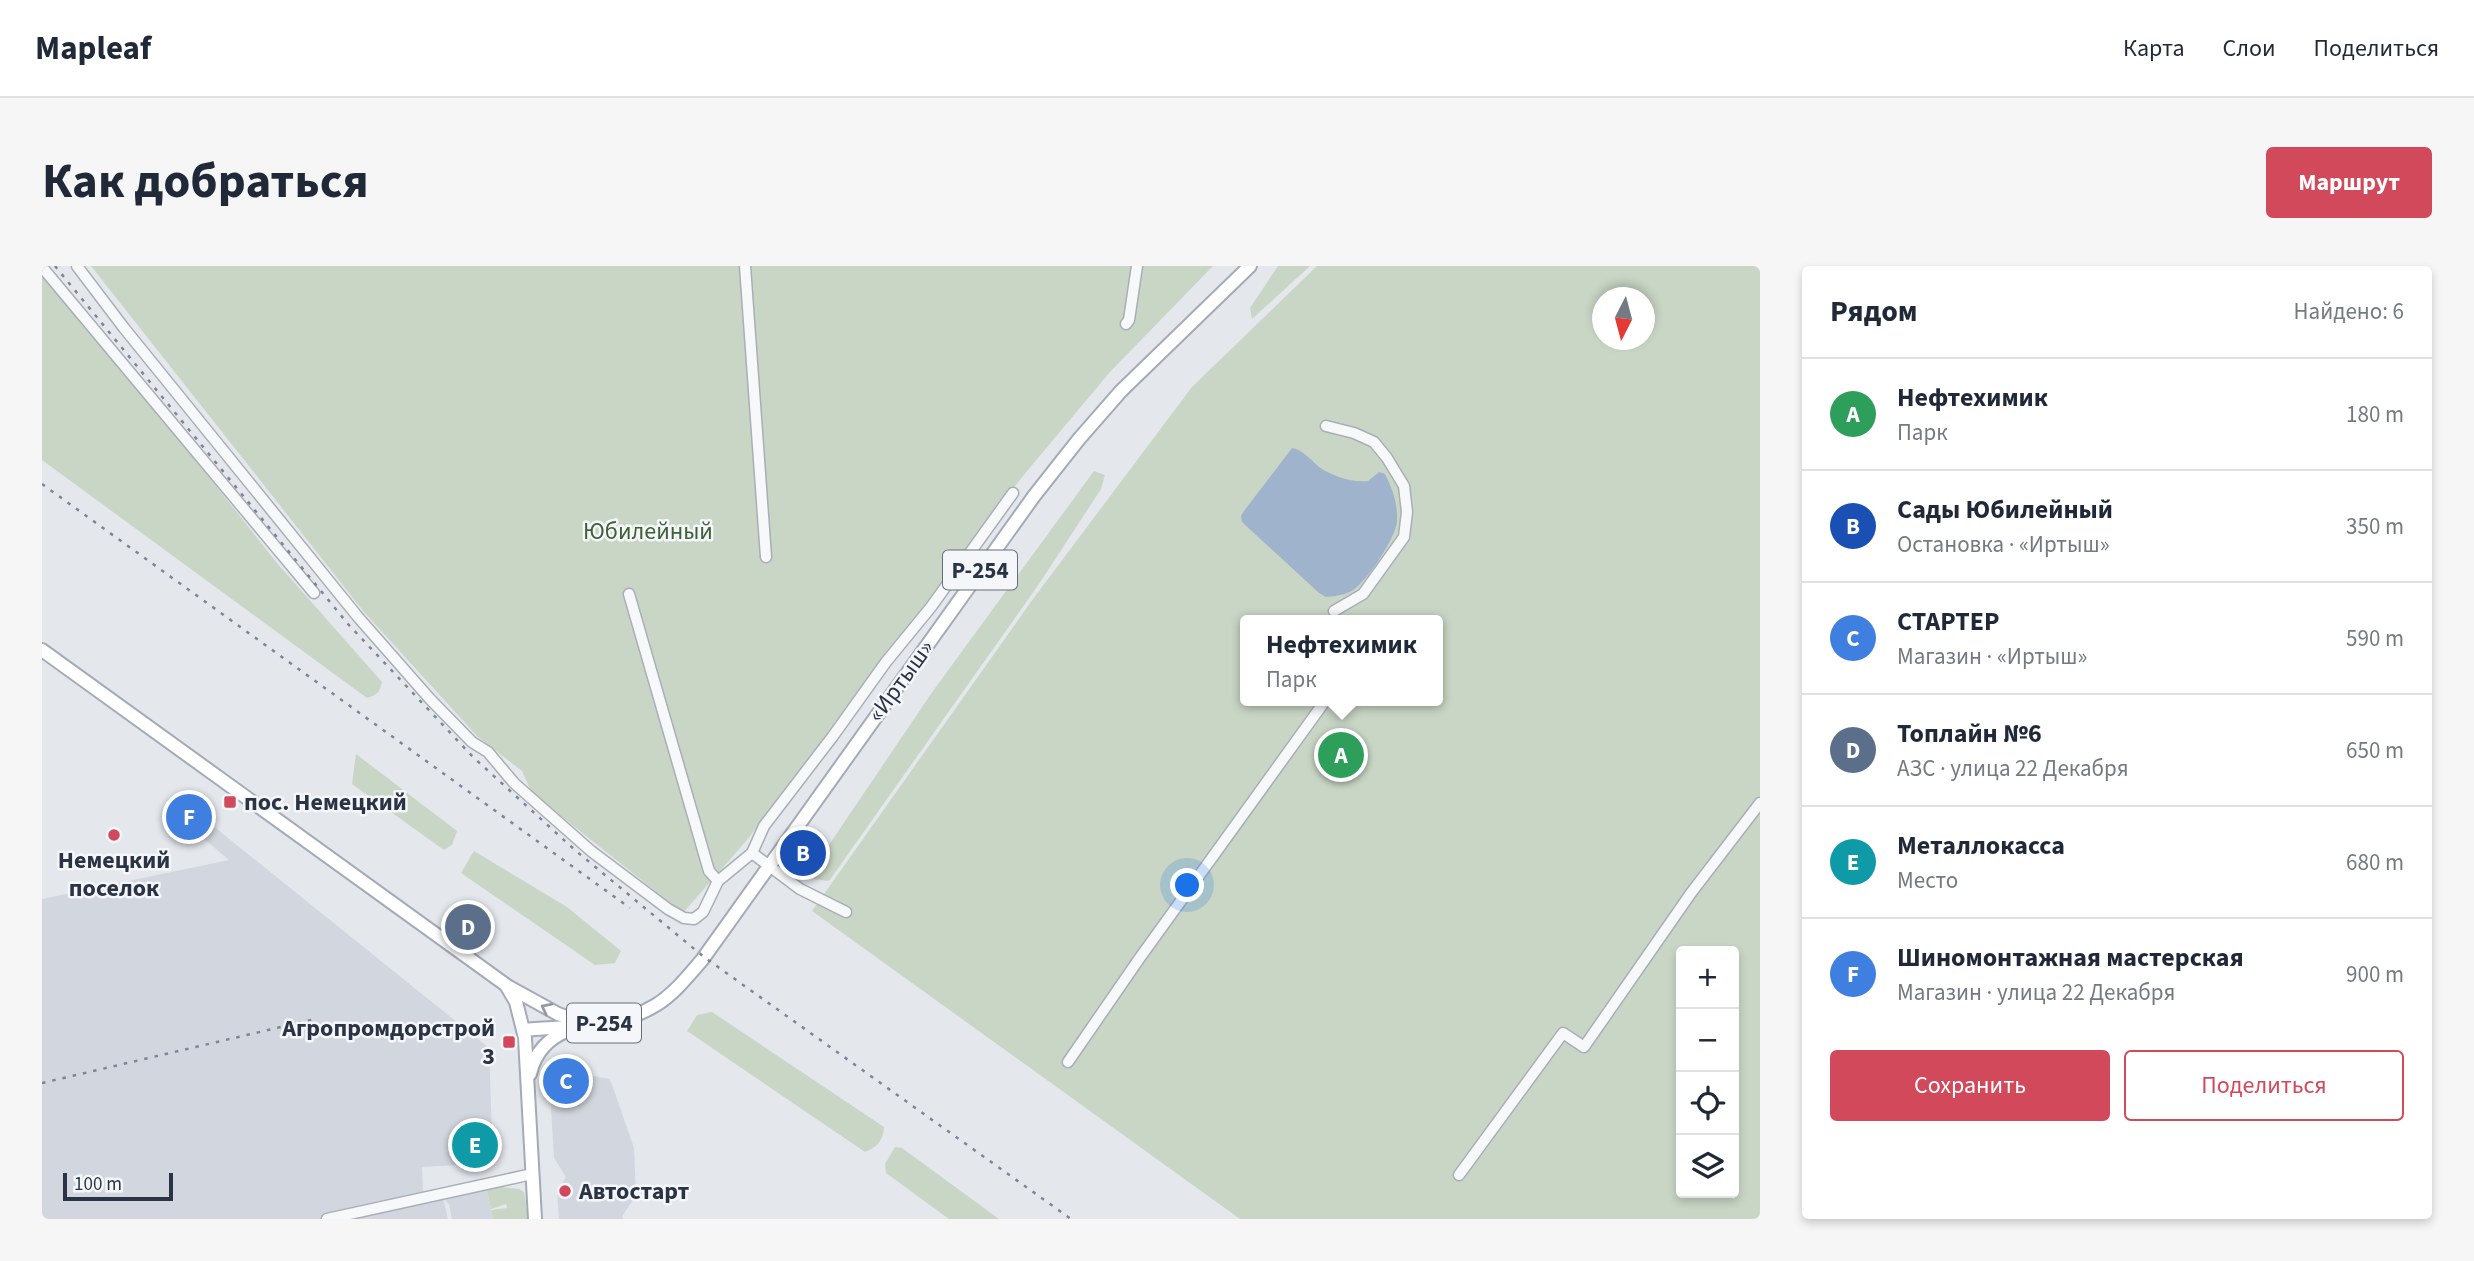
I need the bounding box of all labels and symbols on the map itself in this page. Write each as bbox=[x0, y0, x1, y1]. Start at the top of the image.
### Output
north arrow bbox=[1592, 287, 1655, 350]
park label: Юбилейный bbox=[583, 514, 713, 549]
road number: Р-254 bbox=[943, 550, 1017, 590]
street label: «Иртыш» bbox=[859, 632, 943, 730]
pin: A bbox=[1318, 729, 1364, 781]
place label: пос. Немецкий bbox=[244, 785, 407, 820]
pin: F bbox=[166, 791, 212, 843]
marker: пос. Немецкий bbox=[222, 794, 238, 810]
marker: Немецкий поселок bbox=[106, 827, 122, 843]
pin: B bbox=[780, 827, 826, 879]
place label: Немецкий поселок bbox=[58, 843, 170, 906]
your location bbox=[1170, 868, 1204, 902]
pin: D bbox=[445, 901, 491, 953]
one-way arrow bbox=[541, 1003, 554, 1017]
road number: Р-254 bbox=[567, 1003, 641, 1042]
place label: Агропромдорстрой 3 bbox=[281, 1011, 495, 1074]
marker: Агропромдорстрой 3 bbox=[501, 1034, 517, 1050]
pin: C bbox=[543, 1055, 589, 1107]
pin: E bbox=[452, 1119, 498, 1171]
scale bar bbox=[63, 1170, 173, 1202]
place label: Автостарт bbox=[578, 1174, 689, 1209]
marker: Автостарт bbox=[557, 1183, 573, 1199]

